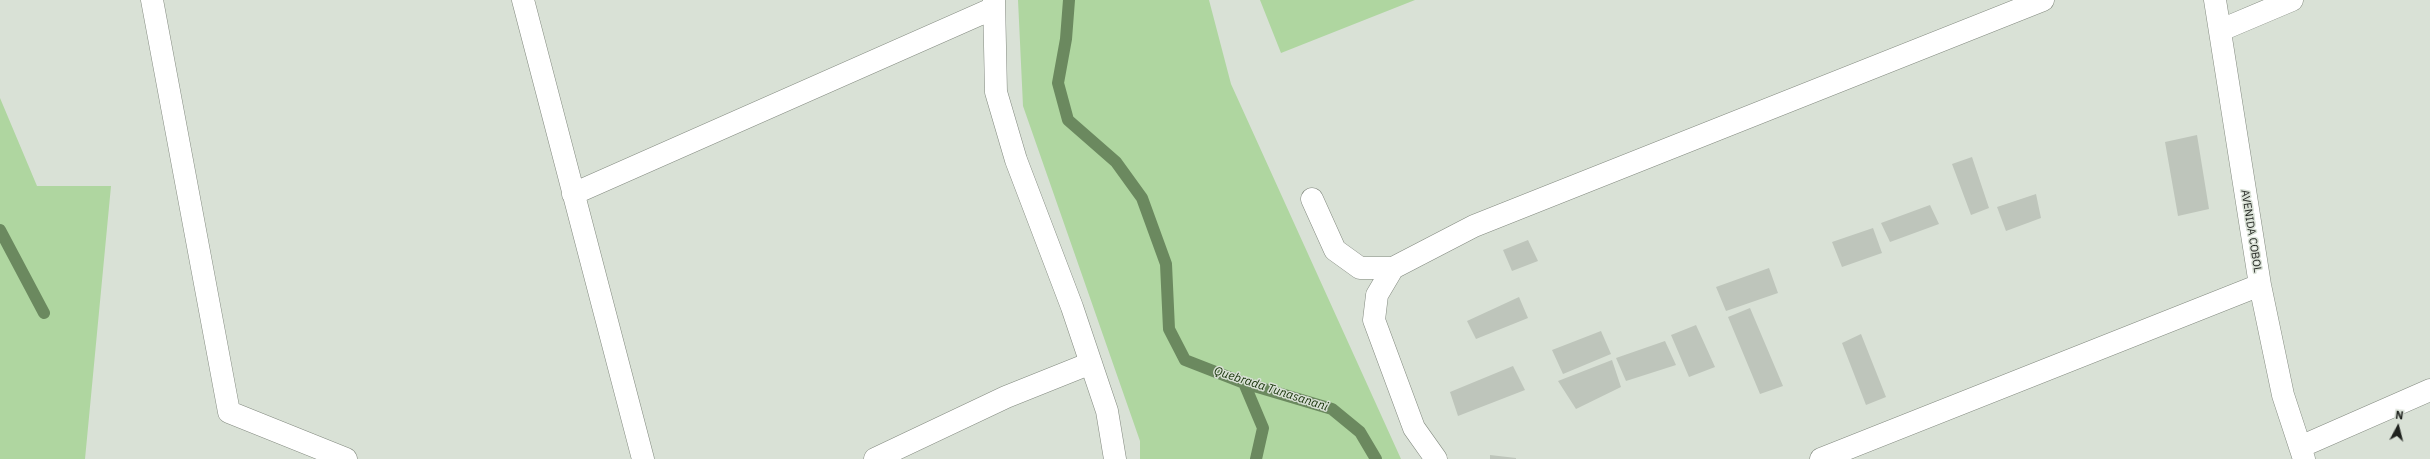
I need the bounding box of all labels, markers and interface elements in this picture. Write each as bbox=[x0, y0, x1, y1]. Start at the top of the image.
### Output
street label: AVENIDA COBOL bbox=[2238, 189, 2264, 273]
water label: Quebrada Tunasanani bbox=[1212, 364, 1330, 414]
north arrow bbox=[2378, 407, 2418, 447]
text: N bbox=[2395, 408, 2404, 423]

